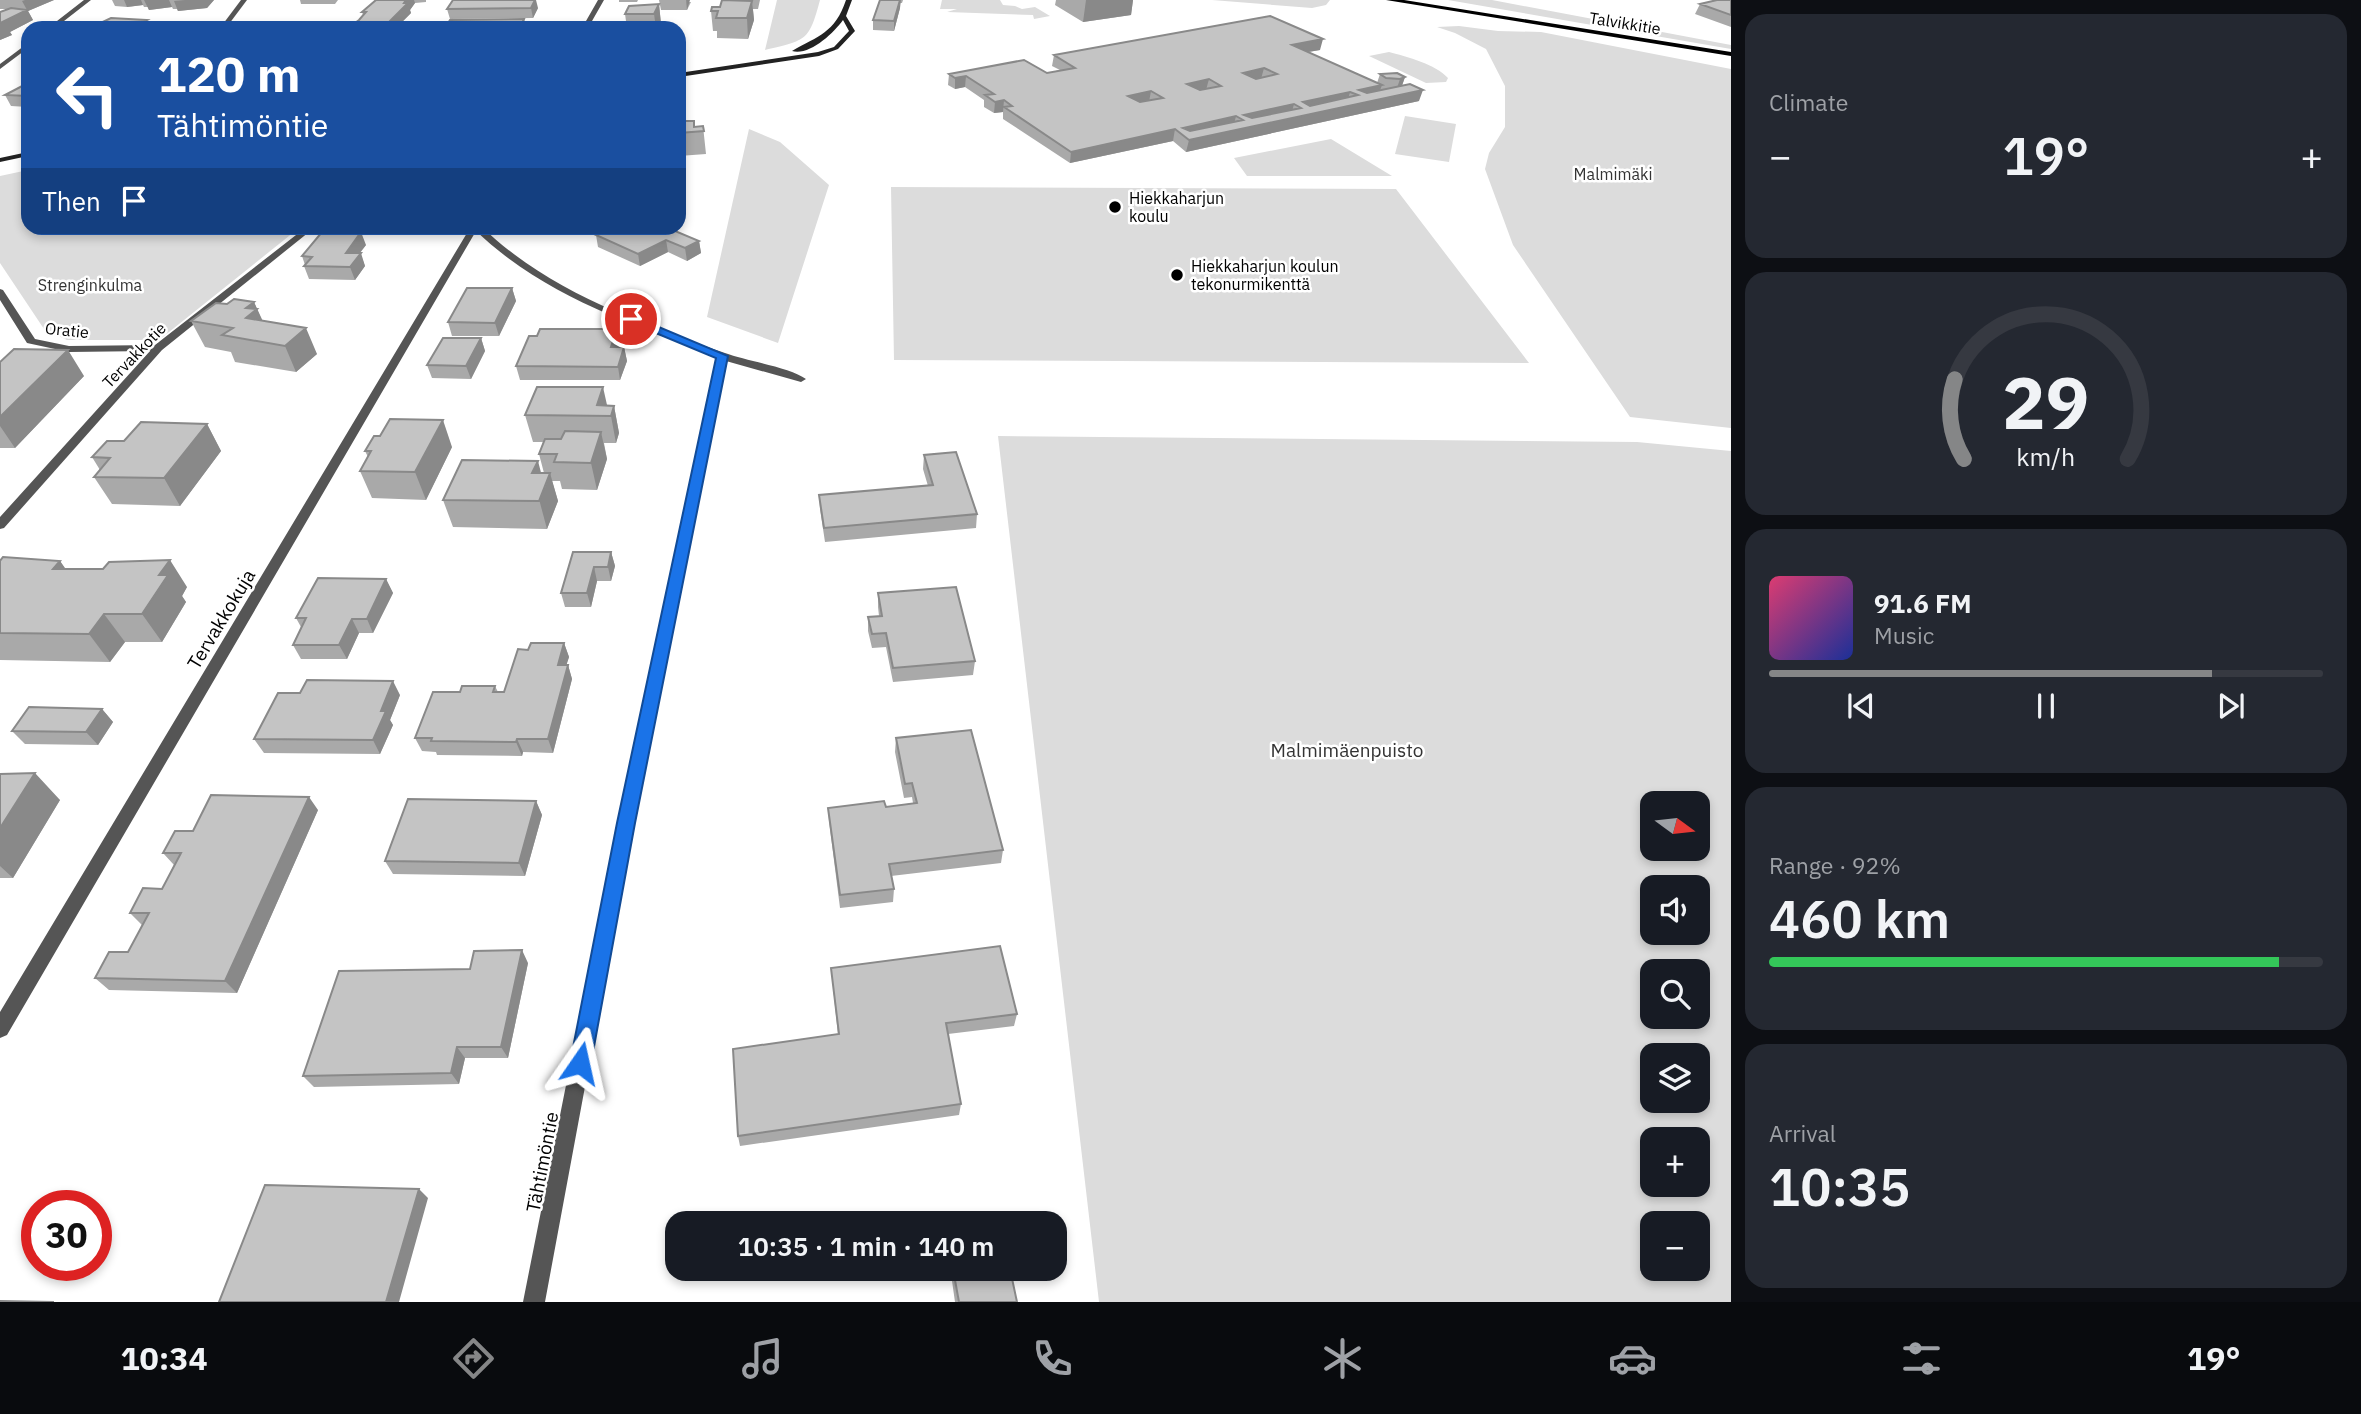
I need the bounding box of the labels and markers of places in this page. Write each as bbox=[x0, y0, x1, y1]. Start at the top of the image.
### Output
place label: Hiekkaharjun koulu bbox=[1129, 188, 1224, 226]
marker: Hiekkaharjun koulu bbox=[1107, 199, 1123, 215]
place label: Hiekkaharjun koulun tekonurmikenttä bbox=[1191, 256, 1339, 294]
marker: Hiekkaharjun koulun tekonurmikenttä bbox=[1169, 267, 1185, 283]
pin bbox=[601, 289, 661, 349]

